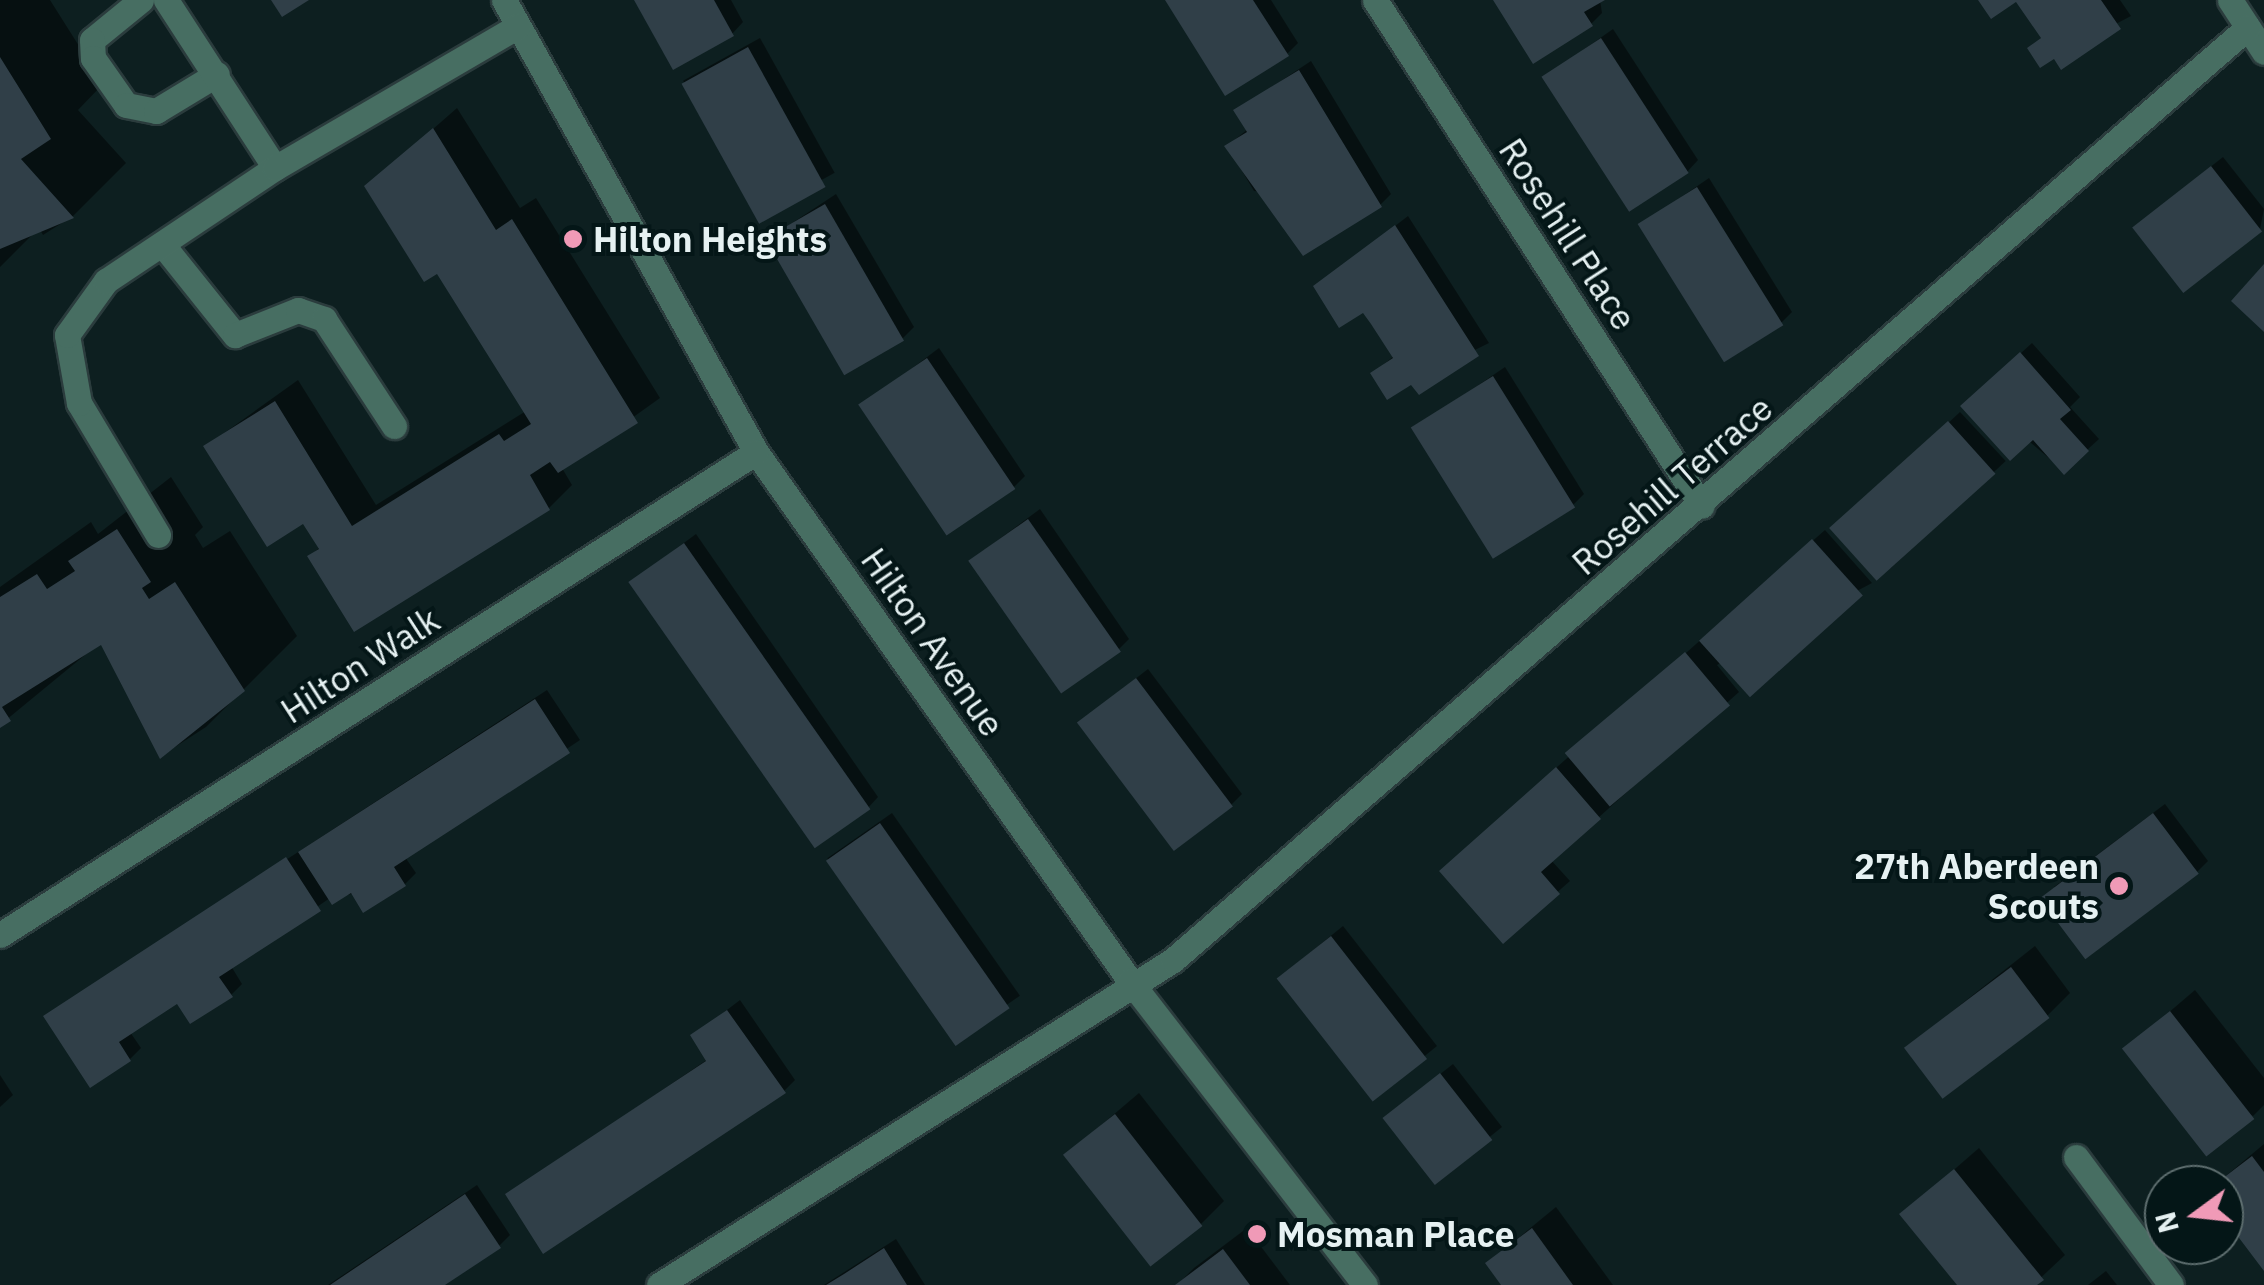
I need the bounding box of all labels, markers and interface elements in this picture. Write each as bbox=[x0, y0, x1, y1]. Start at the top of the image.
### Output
street label: Rosehill Place bbox=[1491, 131, 1645, 337]
place label: Hilton Heights bbox=[593, 218, 827, 260]
marker: Hilton Heights bbox=[562, 228, 584, 250]
street label: Rosehill Terrace bbox=[1563, 387, 1781, 583]
street label: Hilton Avenue bbox=[853, 540, 1013, 744]
street label: Hilton Walk bbox=[273, 598, 447, 732]
place label: 27th Aberdeen Scouts bbox=[1854, 845, 2099, 927]
marker: 27th Aberdeen Scouts bbox=[2108, 875, 2130, 897]
north arrow bbox=[2144, 1165, 2244, 1265]
text: N bbox=[2146, 1208, 2187, 1237]
place label: Mosman Place bbox=[1277, 1213, 1514, 1255]
marker: Mosman Place bbox=[1246, 1223, 1268, 1245]

